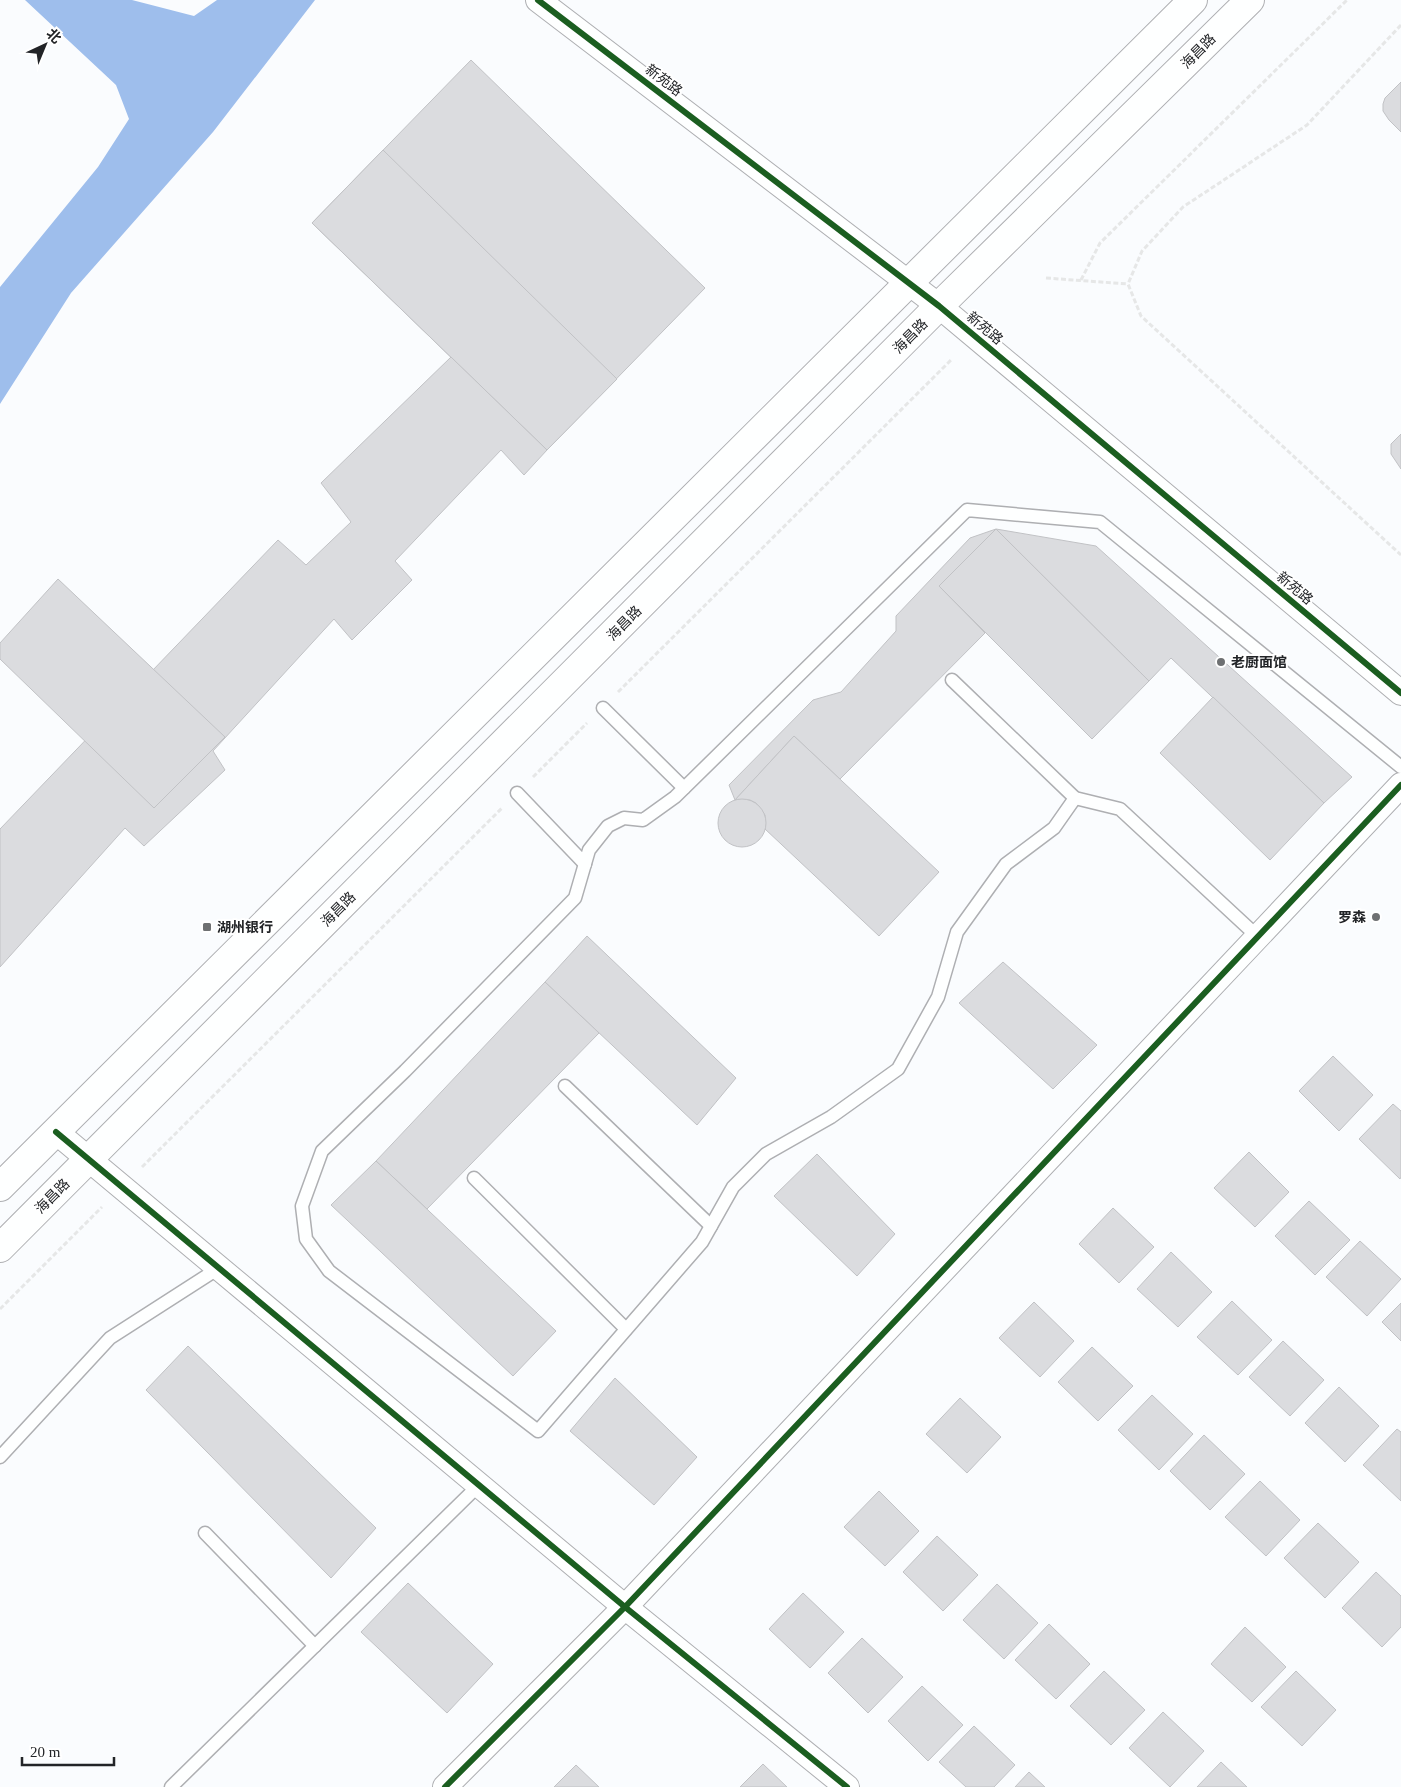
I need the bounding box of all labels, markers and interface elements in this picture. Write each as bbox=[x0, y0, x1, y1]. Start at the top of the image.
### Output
north arrow bbox=[20, 20, 70, 70]
text: 北 bbox=[43, 26, 64, 46]
street label: 海昌路 bbox=[1178, 31, 1219, 72]
street label: 新苑路 bbox=[642, 62, 685, 99]
street label: 新苑路 bbox=[964, 309, 1006, 348]
street label: 海昌路 bbox=[890, 316, 931, 357]
street label: 新苑路 bbox=[1274, 569, 1316, 608]
street label: 海昌路 bbox=[604, 603, 645, 644]
place label: 老厨面馆 bbox=[1231, 655, 1287, 670]
marker: 老厨面馆 bbox=[1215, 656, 1227, 668]
street label: 海昌路 bbox=[318, 889, 359, 930]
place label: 罗森 bbox=[1338, 910, 1366, 925]
marker: 罗森 bbox=[1370, 911, 1382, 923]
place label: 湖州银行 bbox=[217, 919, 273, 935]
marker: 湖州银行 bbox=[201, 921, 213, 933]
street label: 海昌路 bbox=[32, 1176, 73, 1217]
scale bar bbox=[22, 1734, 115, 1766]
text: 20 m bbox=[30, 1744, 61, 1760]

